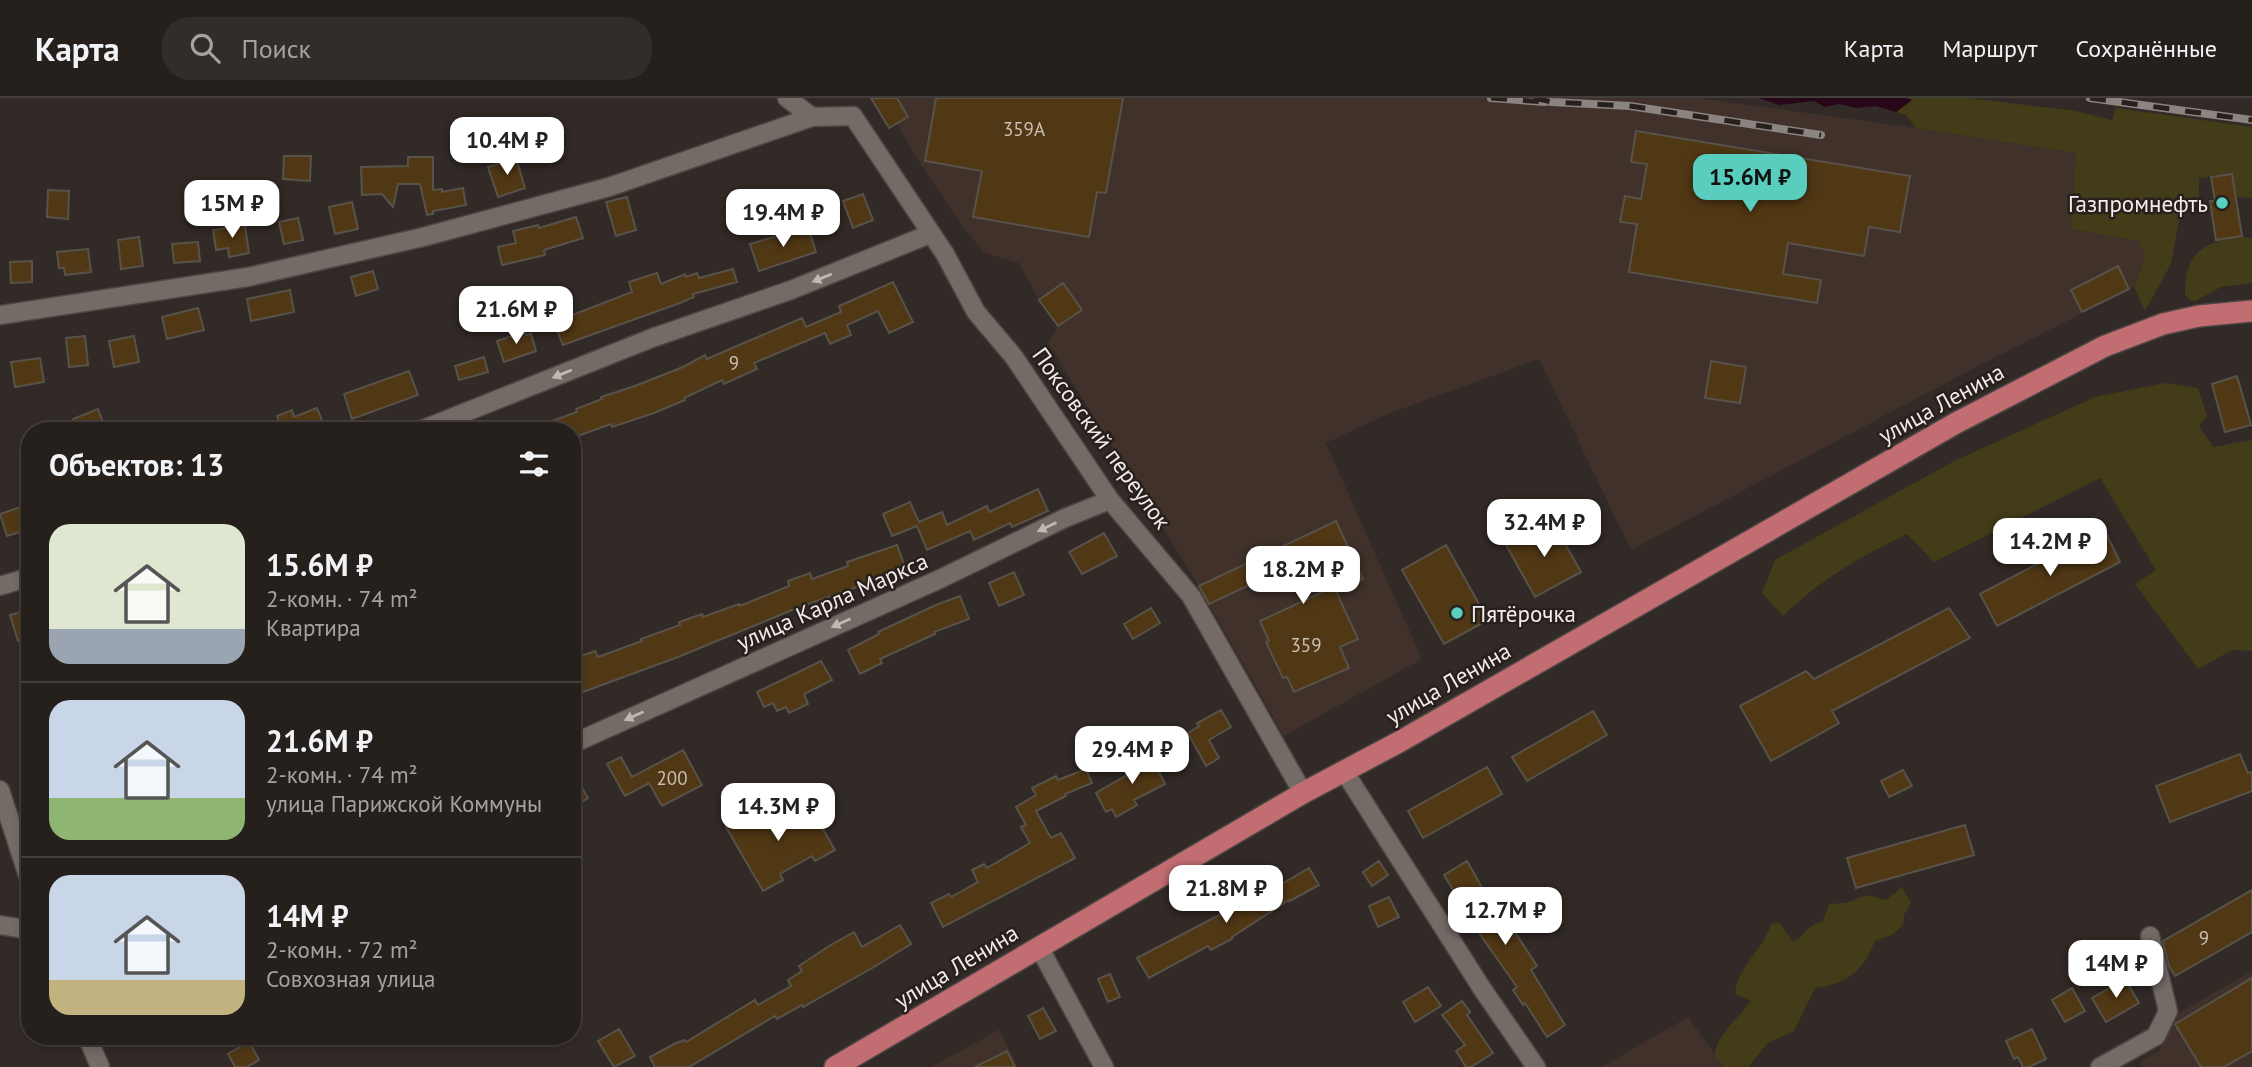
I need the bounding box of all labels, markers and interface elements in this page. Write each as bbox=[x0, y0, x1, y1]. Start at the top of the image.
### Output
search box bbox=[162, 17, 652, 80]
text: Карта bbox=[35, 27, 120, 70]
icon: search bbox=[186, 29, 224, 67]
text: Поиск bbox=[242, 32, 311, 65]
text: Карта bbox=[1844, 33, 1904, 64]
text: Маршрут bbox=[1942, 33, 2037, 64]
text: Сохранённые bbox=[2075, 33, 2217, 64]
house number: 359А bbox=[1003, 117, 1045, 141]
pin: 10.4M ₽ bbox=[442, 118, 572, 177]
text: 10.4M ₽ bbox=[466, 125, 548, 154]
pin: 15.6M ₽ bbox=[1685, 155, 1815, 214]
text: 15.6M ₽ bbox=[1709, 162, 1791, 191]
pin: 15M ₽ bbox=[183, 180, 281, 240]
text: 15M ₽ bbox=[200, 188, 264, 217]
place label: Газпромнефть bbox=[2068, 189, 2208, 218]
pin: 19.4M ₽ bbox=[718, 190, 848, 249]
marker: Газпромнефть bbox=[2214, 195, 2230, 211]
text: 19.4M ₽ bbox=[742, 197, 824, 226]
one-way arrow bbox=[811, 272, 832, 283]
pin: 21.6M ₽ bbox=[451, 286, 581, 346]
text: 21.6M ₽ bbox=[475, 294, 557, 323]
street label: Поксовский переулок bbox=[1026, 341, 1178, 535]
house number: 9 bbox=[729, 351, 739, 375]
street label: улица Ленина bbox=[1873, 357, 2009, 449]
one-way arrow bbox=[552, 369, 573, 380]
text: Объектов: 13 bbox=[49, 445, 224, 484]
icon: filters bbox=[515, 445, 553, 483]
pin: 32.4M ₽ bbox=[1479, 500, 1609, 559]
text: 32.4M ₽ bbox=[1503, 507, 1585, 536]
pin: 14.2M ₽ bbox=[1985, 518, 2115, 578]
one-way arrow bbox=[1037, 521, 1057, 532]
text: 14.2M ₽ bbox=[2009, 526, 2091, 555]
text: 15.6M ₽ bbox=[266, 545, 373, 584]
street label: улица Карла Маркса bbox=[732, 546, 932, 656]
pin: 18.2M ₽ bbox=[1238, 546, 1368, 606]
icon: home bbox=[105, 552, 189, 636]
text: 18.2M ₽ bbox=[1262, 554, 1344, 583]
text: 2-комн. · 74 m² bbox=[266, 584, 418, 613]
place label: Пятёрочка bbox=[1471, 599, 1576, 628]
marker: Пятёрочка bbox=[1449, 605, 1465, 621]
text: Квартира bbox=[266, 613, 361, 642]
one-way arrow bbox=[831, 617, 851, 629]
house number: 359 bbox=[1290, 633, 1322, 657]
street label: улица Ленина bbox=[1380, 636, 1516, 730]
one-way arrow bbox=[624, 710, 644, 722]
text: 21.6M ₽ bbox=[266, 721, 373, 760]
pin: 29.4M ₽ bbox=[1067, 726, 1197, 786]
icon: home bbox=[105, 728, 189, 812]
text: 29.4M ₽ bbox=[1091, 734, 1173, 763]
text: 2-комн. · 74 m² bbox=[266, 760, 418, 789]
house number: 200 bbox=[656, 766, 688, 790]
pin: 14.3M ₽ bbox=[713, 784, 843, 843]
text: улица Парижской Коммуны bbox=[266, 789, 542, 818]
text: 14.3M ₽ bbox=[737, 791, 819, 820]
pin: 21.8M ₽ bbox=[1161, 866, 1291, 925]
text: 21.8M ₽ bbox=[1185, 873, 1267, 902]
pin: 12.7M ₽ bbox=[1440, 888, 1570, 947]
text: 12.7M ₽ bbox=[1464, 895, 1546, 924]
text: 14M ₽ bbox=[266, 896, 349, 935]
icon: home bbox=[105, 903, 189, 987]
street label: улица Ленина bbox=[889, 918, 1023, 1014]
house number: 9 bbox=[2199, 926, 2209, 950]
text: 2-комн. · 72 m² bbox=[266, 935, 418, 964]
pin: 14M ₽ bbox=[2067, 940, 2165, 1000]
text: 14M ₽ bbox=[2084, 948, 2148, 977]
text: Совхозная улица bbox=[266, 964, 435, 993]

